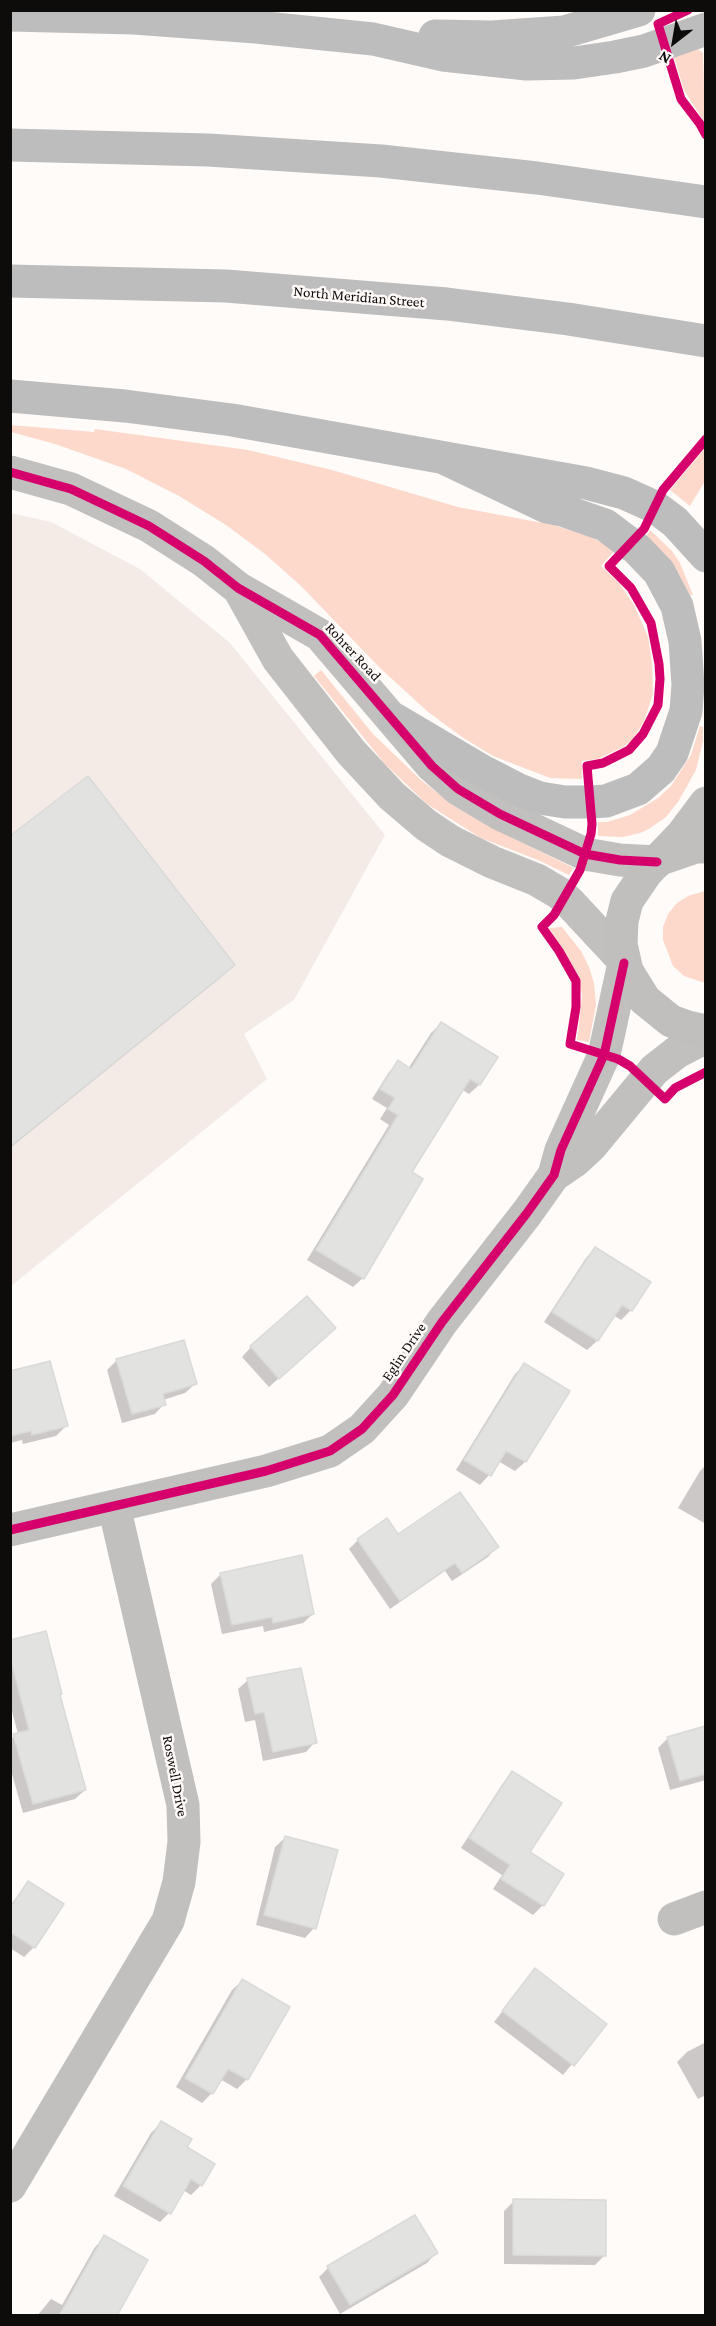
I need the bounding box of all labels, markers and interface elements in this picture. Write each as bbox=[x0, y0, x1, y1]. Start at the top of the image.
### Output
north arrow bbox=[644, 12, 704, 72]
text: N bbox=[655, 48, 674, 68]
street label: North Meridian Street bbox=[293, 282, 425, 312]
street label: Rohrer Road bbox=[321, 619, 385, 685]
street label: Eglin Drive bbox=[378, 1319, 430, 1385]
street label: Roswell Drive bbox=[158, 1734, 192, 1818]

